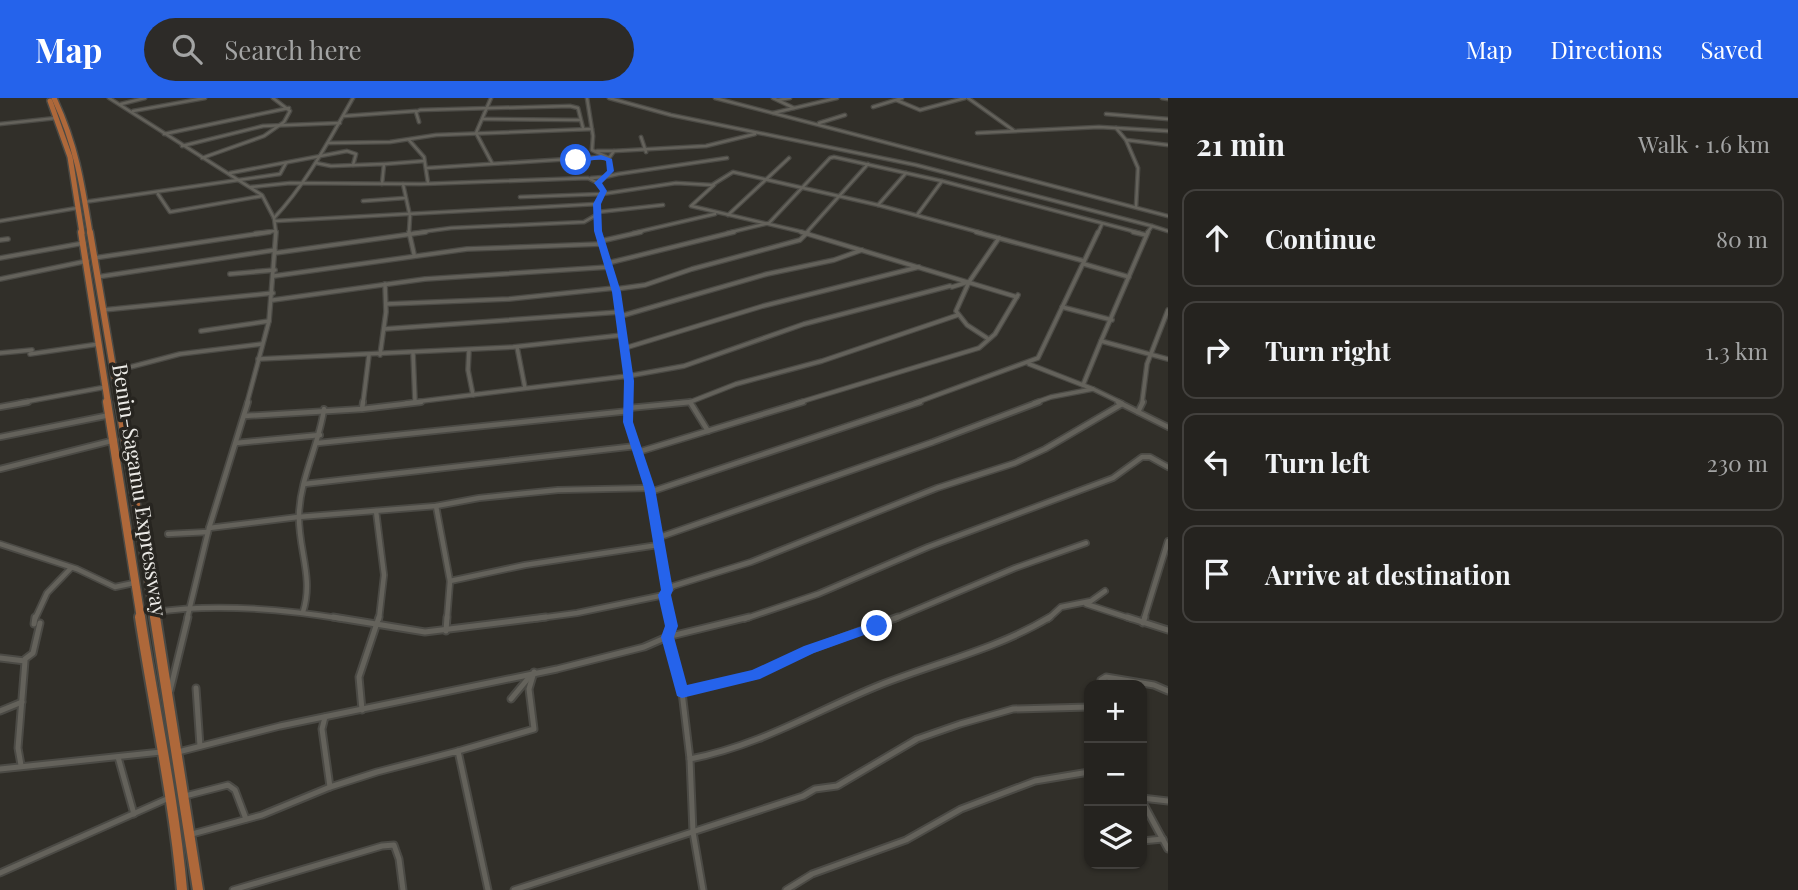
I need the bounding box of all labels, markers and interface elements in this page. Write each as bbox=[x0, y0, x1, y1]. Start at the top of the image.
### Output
search box bbox=[144, 18, 634, 81]
text: Map bbox=[35, 27, 102, 71]
icon: search bbox=[168, 30, 206, 68]
text: Search here bbox=[224, 32, 362, 67]
text: Map bbox=[1466, 33, 1512, 65]
text: Directions bbox=[1550, 33, 1663, 65]
text: Saved bbox=[1701, 33, 1763, 65]
text: 21 min bbox=[1196, 124, 1285, 164]
text: Walk · 1.6 km bbox=[1638, 128, 1770, 159]
route start bbox=[560, 144, 591, 175]
icon: ahead bbox=[1198, 219, 1236, 257]
text: Continue bbox=[1265, 221, 1376, 256]
text: 80 m bbox=[1716, 223, 1768, 254]
icon: right bbox=[1198, 331, 1236, 369]
text: Turn right bbox=[1265, 333, 1391, 368]
text: 1.3 km bbox=[1705, 335, 1768, 366]
street label: Benin-Sagamu Expressway bbox=[107, 361, 175, 618]
icon: left bbox=[1198, 443, 1236, 481]
text: Turn left bbox=[1265, 445, 1370, 480]
text: 230 m bbox=[1707, 447, 1768, 478]
icon: arrive bbox=[1198, 555, 1236, 593]
text: Arrive at destination bbox=[1265, 557, 1511, 592]
route end bbox=[861, 610, 892, 641]
map controls bbox=[1084, 680, 1147, 869]
button: + bbox=[1084, 680, 1147, 743]
button: − bbox=[1084, 743, 1147, 806]
button: layers bbox=[1084, 806, 1147, 869]

